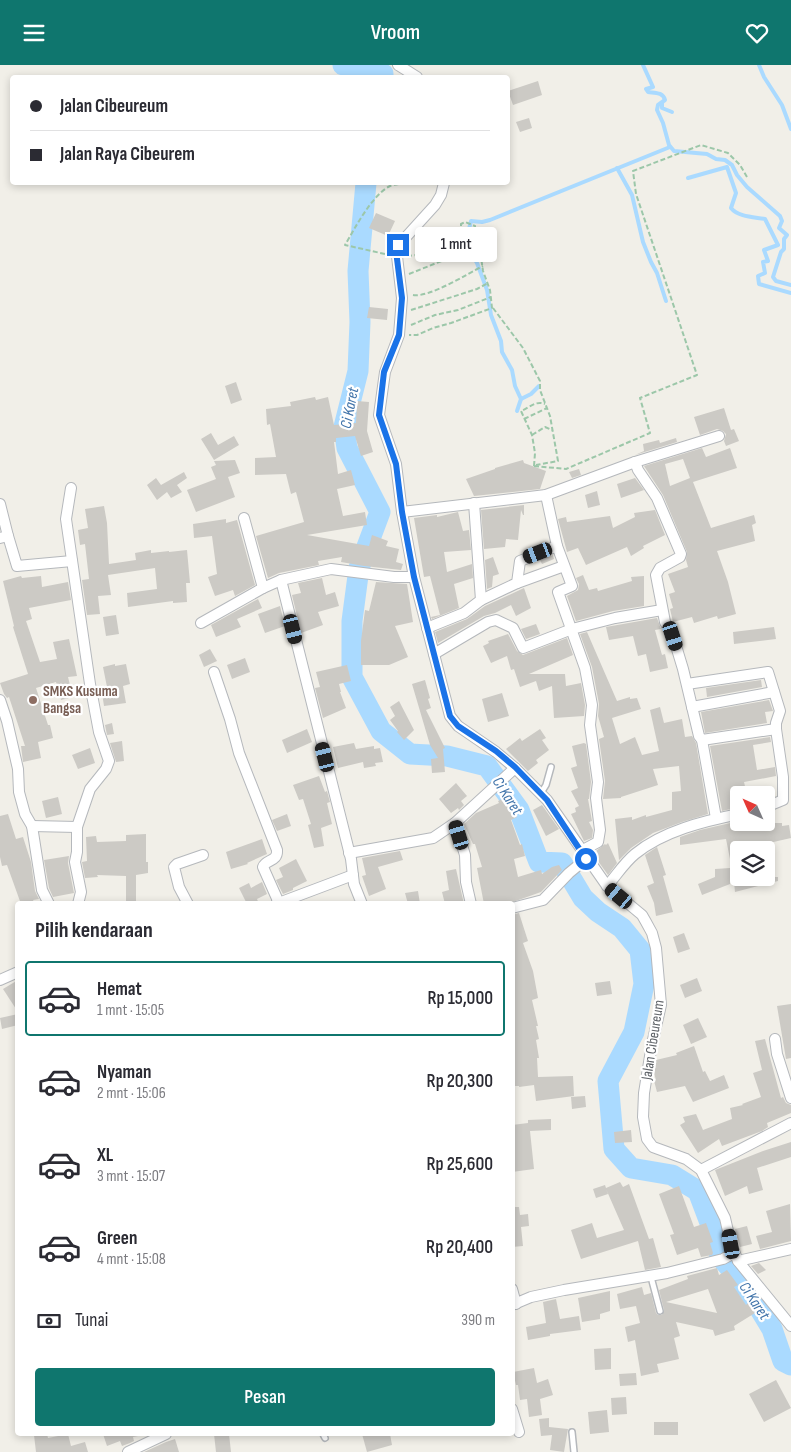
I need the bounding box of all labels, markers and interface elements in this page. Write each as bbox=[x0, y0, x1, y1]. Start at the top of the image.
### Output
icon: menu bbox=[20, 19, 48, 47]
text: Vroom bbox=[371, 19, 420, 46]
icon: heart bbox=[743, 19, 771, 47]
text: Jalan Cibeureum bbox=[60, 95, 168, 118]
text: Jalan Raya Cibeurem bbox=[60, 143, 195, 166]
callout: 1 mnt bbox=[416, 227, 498, 263]
route end bbox=[387, 234, 409, 256]
text: 1 mnt bbox=[440, 235, 472, 254]
water label: Ci Karet bbox=[337, 385, 364, 430]
car bbox=[521, 541, 554, 565]
car bbox=[282, 613, 303, 645]
car bbox=[661, 619, 684, 653]
place label: SMKS Kusuma Bangsa bbox=[43, 682, 118, 718]
marker: SMKS Kusuma Bangsa bbox=[27, 694, 39, 706]
car bbox=[314, 741, 335, 773]
water label: Ci Karet bbox=[488, 773, 527, 820]
north arrow bbox=[730, 786, 775, 831]
map controls bbox=[730, 786, 775, 886]
car bbox=[447, 818, 470, 852]
button: layers bbox=[730, 841, 775, 886]
route start bbox=[575, 848, 597, 870]
car bbox=[602, 881, 635, 911]
text: Pilih kendaraan bbox=[35, 917, 153, 944]
icon: car bbox=[37, 976, 82, 1021]
text: Hemat bbox=[97, 978, 142, 1001]
text: Rp 15,000 bbox=[427, 987, 493, 1010]
street label: Jalan Cibeureum bbox=[637, 999, 669, 1082]
text: 1 mnt · 15:05 bbox=[97, 1001, 164, 1020]
icon: car bbox=[37, 1059, 82, 1104]
text: Nyaman bbox=[97, 1061, 151, 1084]
text: Rp 20,300 bbox=[427, 1070, 493, 1093]
text: 2 mnt · 15:06 bbox=[97, 1084, 166, 1103]
icon: car bbox=[37, 1142, 82, 1187]
text: XL bbox=[97, 1144, 113, 1167]
text: Rp 25,600 bbox=[427, 1153, 493, 1176]
text: 3 mnt · 15:07 bbox=[97, 1167, 165, 1186]
icon: car bbox=[37, 1225, 82, 1270]
text: Green bbox=[97, 1227, 137, 1250]
car bbox=[721, 1228, 740, 1260]
text: Rp 20,400 bbox=[426, 1236, 493, 1259]
text: 4 mnt · 15:08 bbox=[97, 1250, 166, 1269]
water label: Ci Karet bbox=[734, 1278, 774, 1325]
icon: cash bbox=[35, 1307, 63, 1335]
text: Tunai bbox=[75, 1309, 108, 1332]
text: 390 m bbox=[461, 1311, 495, 1330]
button: Pesan bbox=[35, 1368, 495, 1426]

